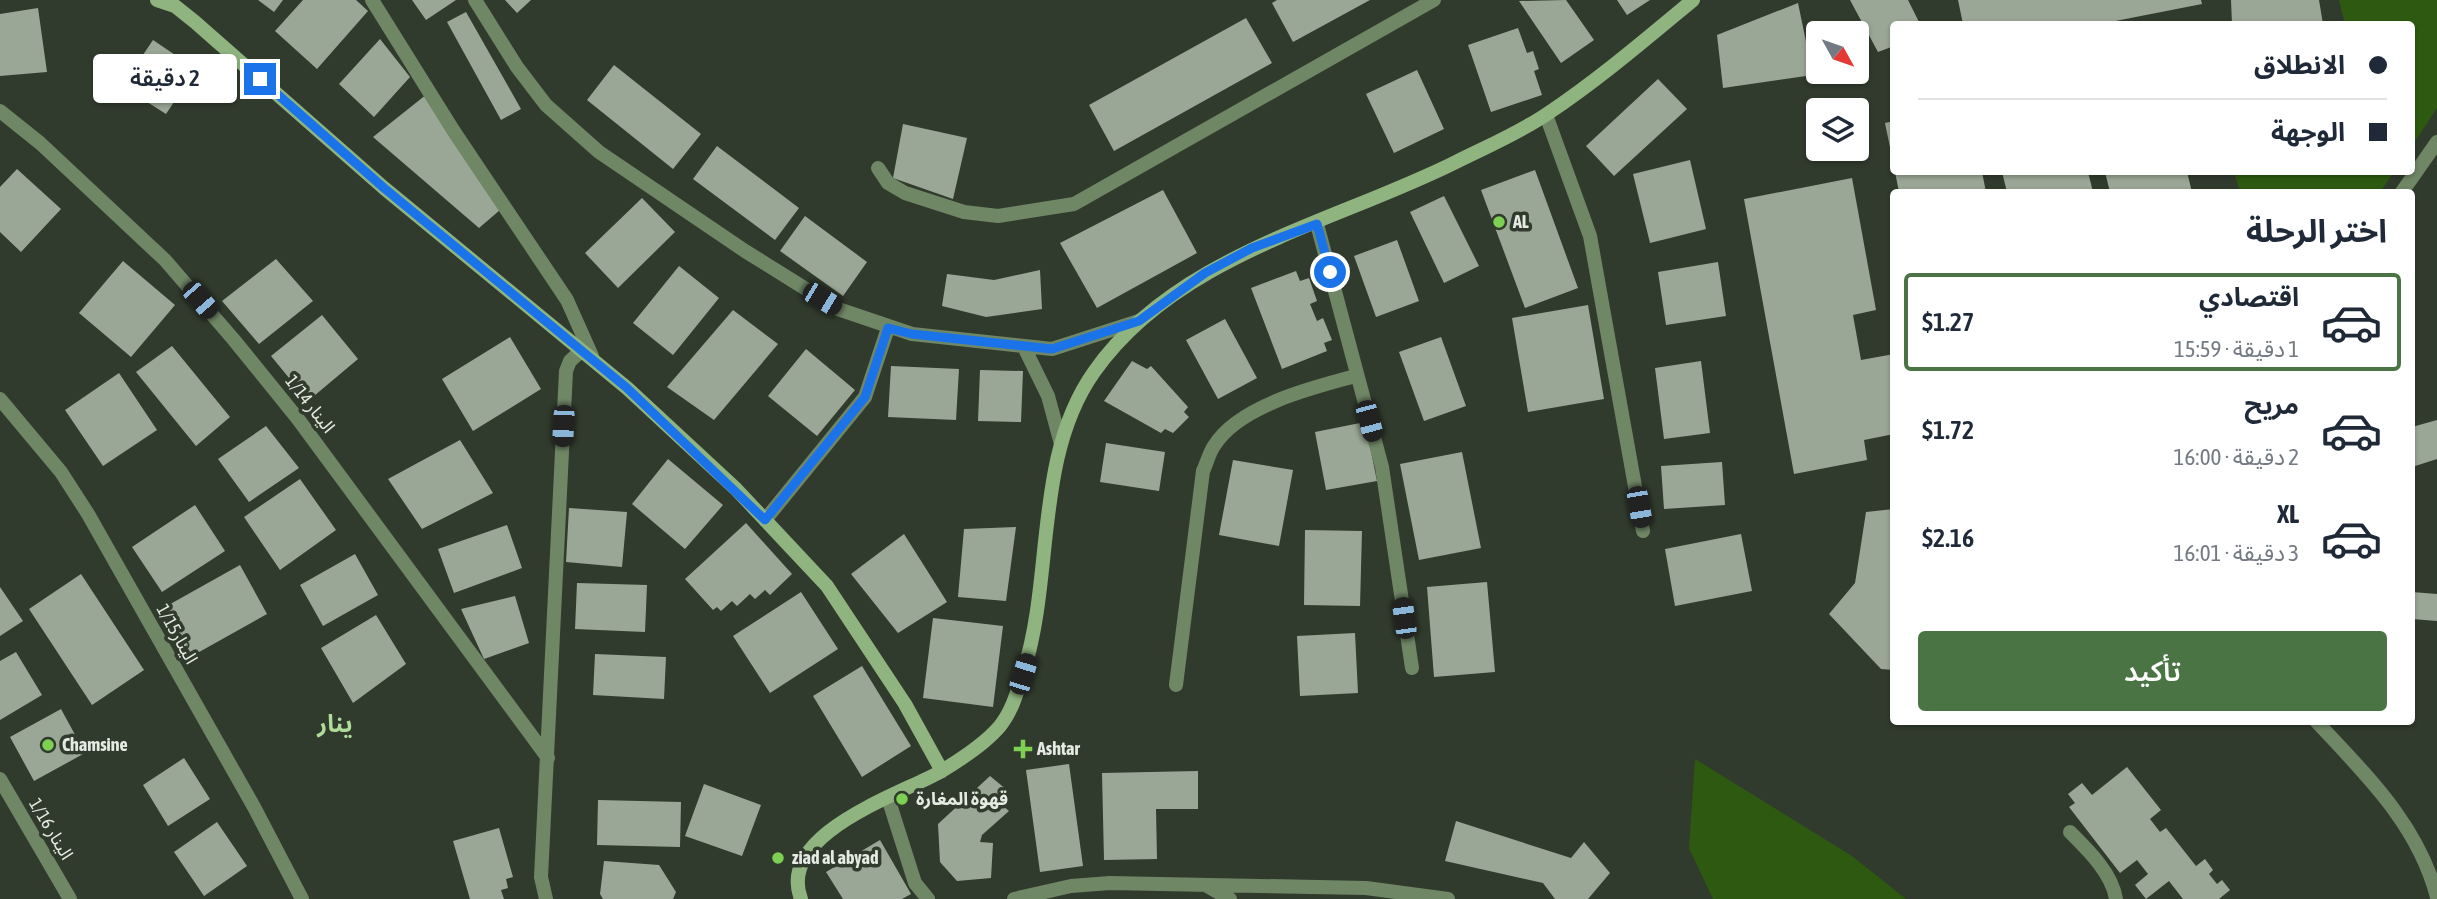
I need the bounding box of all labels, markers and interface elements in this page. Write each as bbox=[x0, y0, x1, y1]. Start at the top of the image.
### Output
north arrow bbox=[1806, 21, 1869, 84]
map controls bbox=[1806, 21, 1869, 161]
text: الانطلاق bbox=[2254, 50, 2345, 80]
callout: 2 دقيقة bbox=[92, 55, 236, 104]
route end bbox=[244, 63, 276, 95]
text: 2 دقيقة bbox=[130, 65, 200, 91]
button: layers bbox=[1806, 98, 1869, 161]
text: الوجهة bbox=[2271, 117, 2345, 147]
place label: AL bbox=[1512, 211, 1529, 232]
text: اختر الرحلة bbox=[2246, 212, 2387, 249]
marker: AL bbox=[1491, 214, 1507, 230]
route start bbox=[1314, 256, 1346, 288]
car bbox=[179, 277, 222, 323]
car bbox=[799, 279, 846, 319]
text: اقتصادي bbox=[2199, 282, 2299, 312]
icon: car bbox=[2320, 291, 2383, 354]
text: $1.27 bbox=[1922, 307, 1974, 337]
text: 1 دقيقة · 15:59 bbox=[2174, 336, 2299, 362]
street label: الينار 1/14 bbox=[281, 371, 339, 437]
text: مريح bbox=[2244, 390, 2299, 420]
car bbox=[1354, 398, 1385, 444]
icon: car bbox=[2320, 399, 2383, 462]
car bbox=[552, 404, 575, 448]
text: $1.72 bbox=[1922, 415, 1974, 445]
text: 2 دقيقة · 16:00 bbox=[2174, 444, 2299, 470]
car bbox=[1626, 484, 1653, 530]
text: XL bbox=[2277, 499, 2299, 529]
icon: car bbox=[2320, 507, 2383, 570]
text: $2.16 bbox=[1922, 523, 1974, 553]
text: 3 دقيقة · 16:01 bbox=[2174, 540, 2299, 566]
car bbox=[1391, 596, 1418, 640]
street label: الينار1/15 bbox=[152, 600, 202, 668]
button: تأكيد bbox=[1918, 631, 2387, 711]
car bbox=[1007, 651, 1040, 697]
district label: ينار bbox=[316, 710, 353, 738]
place label: Chamsine bbox=[62, 734, 128, 755]
marker: Chamsine bbox=[40, 737, 56, 753]
place label: Ashtar bbox=[1036, 738, 1080, 759]
marker: Ashtar bbox=[1015, 741, 1031, 757]
place label: قهوة المغارة bbox=[916, 788, 1008, 810]
marker: قهوة المغارة bbox=[894, 791, 910, 807]
street label: الينار 1/16 bbox=[24, 794, 78, 864]
place label: ziad al abyad bbox=[792, 847, 878, 868]
marker: ziad al abyad bbox=[770, 850, 786, 866]

